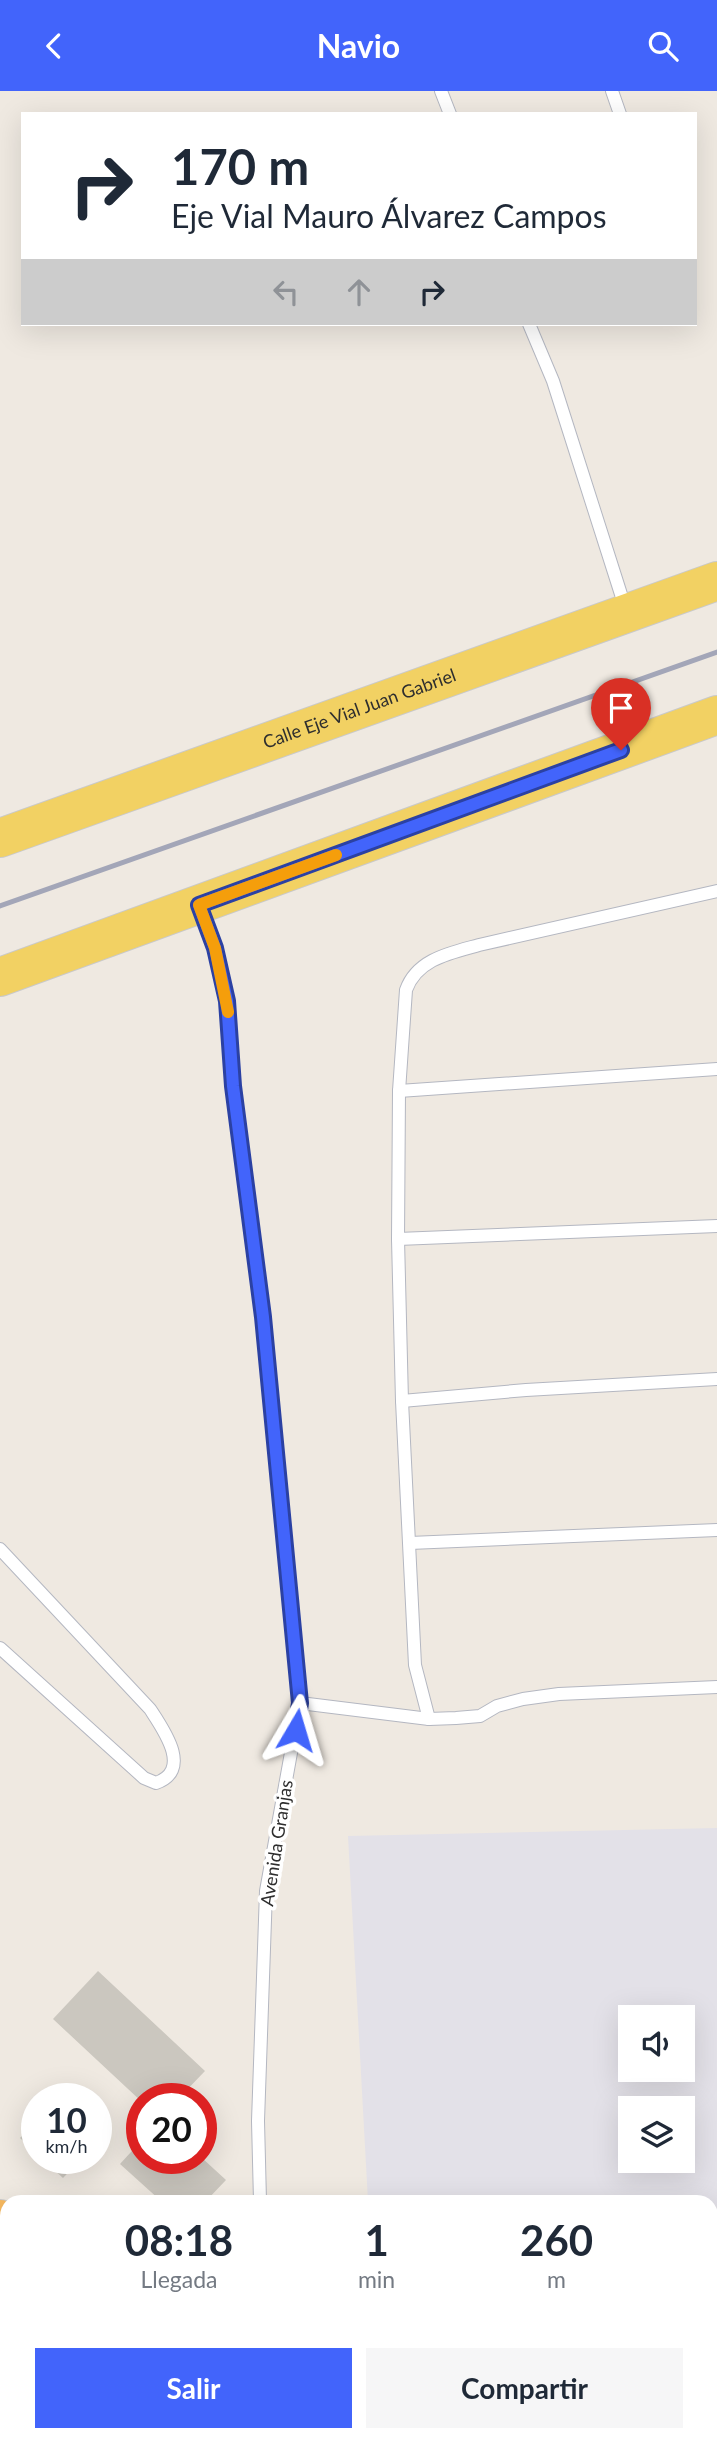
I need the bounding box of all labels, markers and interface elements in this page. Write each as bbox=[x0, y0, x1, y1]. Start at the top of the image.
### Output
text: Navio bbox=[317, 26, 400, 65]
icon: back bbox=[35, 27, 73, 65]
icon: search bbox=[644, 27, 682, 65]
text: 170 m bbox=[171, 137, 309, 195]
icon: right bbox=[56, 140, 147, 231]
text: Eje Vial Mauro Álvarez Campos bbox=[171, 196, 607, 235]
icon: left bbox=[267, 273, 305, 311]
icon: ahead bbox=[340, 273, 378, 311]
icon: right bbox=[413, 273, 451, 311]
street label: Calle Eje Vial Juan Gabriel bbox=[260, 663, 459, 753]
pin bbox=[591, 678, 651, 750]
icon: arrive bbox=[602, 689, 640, 727]
position arrow bbox=[259, 1693, 333, 1767]
street label: Avenida Granjas bbox=[255, 1778, 297, 1908]
map controls bbox=[618, 2005, 695, 2173]
button: sound bbox=[618, 2005, 695, 2082]
speed limit sign: 20 bbox=[126, 2083, 217, 2174]
button: layers bbox=[618, 2096, 695, 2173]
text: 10 bbox=[46, 2098, 87, 2140]
text: km/h bbox=[45, 2135, 88, 2157]
text: 08:18 bbox=[125, 2215, 233, 2265]
text: 1 bbox=[364, 2215, 389, 2265]
text: 260 bbox=[520, 2215, 593, 2265]
text: Llegada bbox=[140, 2265, 218, 2293]
text: min bbox=[358, 2265, 395, 2293]
text: m bbox=[547, 2265, 566, 2293]
button: Salir bbox=[35, 2348, 352, 2428]
button: Compartir bbox=[366, 2348, 683, 2428]

